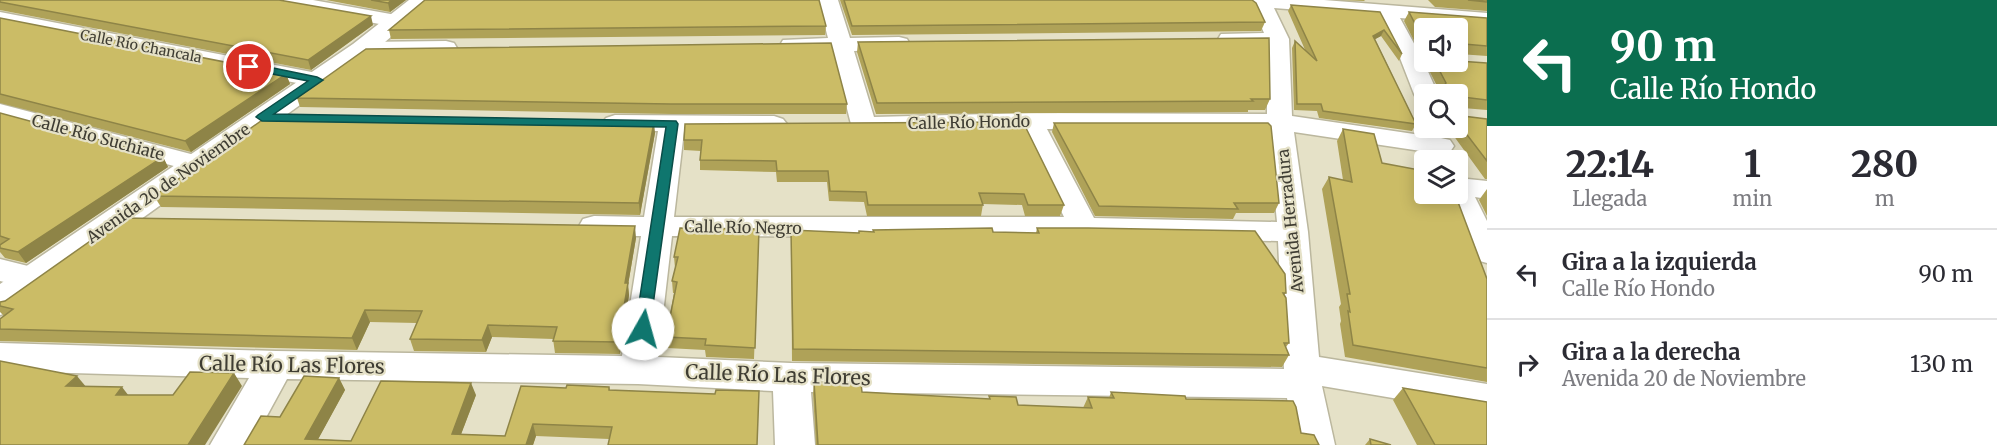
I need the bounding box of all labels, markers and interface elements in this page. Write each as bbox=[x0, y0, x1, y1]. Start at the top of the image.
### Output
map controls bbox=[1414, 18, 1468, 204]
button: sound bbox=[1414, 18, 1468, 72]
text: 90 m bbox=[1610, 20, 1716, 72]
icon: left bbox=[1511, 24, 1589, 102]
street label: Calle Río Chancala bbox=[79, 25, 204, 67]
pin bbox=[223, 41, 274, 92]
icon: arrive bbox=[232, 50, 265, 83]
text: Calle Río Hondo bbox=[1610, 72, 1816, 106]
button: search bbox=[1414, 84, 1468, 138]
street label: Calle Río Suchiate bbox=[30, 110, 166, 164]
street label: Calle Río Hondo bbox=[908, 111, 1030, 133]
street label: Avenida 20 de Noviembre bbox=[82, 119, 254, 248]
text: 22:14 bbox=[1566, 142, 1654, 187]
text: 1 bbox=[1744, 142, 1761, 187]
text: 280 bbox=[1851, 142, 1918, 187]
street label: Avenida Herradura bbox=[1272, 148, 1308, 295]
button: layers bbox=[1414, 150, 1468, 204]
text: Llegada bbox=[1572, 186, 1647, 211]
text: min bbox=[1733, 186, 1772, 211]
text: m bbox=[1875, 186, 1895, 211]
street label: Calle Río Negro bbox=[684, 216, 802, 238]
text: Gira a la izquierda bbox=[1562, 248, 1757, 276]
icon: left bbox=[1511, 258, 1544, 291]
text: 90 m bbox=[1918, 260, 1973, 288]
text: Calle Río Hondo bbox=[1562, 276, 1715, 301]
position arrow bbox=[611, 297, 675, 361]
text: Gira a la derecha bbox=[1562, 338, 1740, 366]
icon: right bbox=[1511, 348, 1544, 381]
street label: Calle Río Las Flores bbox=[199, 350, 385, 379]
text: 130 m bbox=[1910, 350, 1973, 378]
street label: Calle Río Las Flores bbox=[685, 359, 871, 390]
text: Avenida 20 de Noviembre bbox=[1562, 366, 1806, 391]

